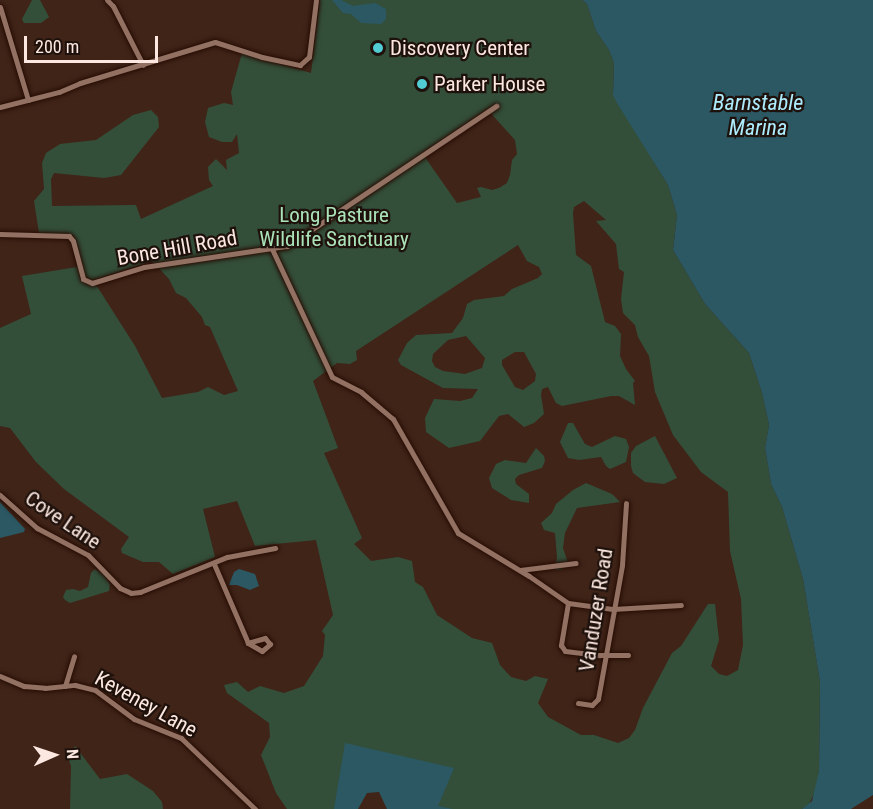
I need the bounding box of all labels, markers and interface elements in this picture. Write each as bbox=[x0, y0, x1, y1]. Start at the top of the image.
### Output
scale bar bbox=[27, 24, 160, 62]
place label: Discovery Center bbox=[390, 35, 530, 61]
text: 200 m bbox=[35, 36, 79, 57]
marker: Discovery Center bbox=[371, 41, 385, 55]
place label: Parker House bbox=[434, 71, 545, 97]
marker: Parker House bbox=[415, 77, 429, 91]
water label: Barnstable Marina bbox=[713, 89, 803, 140]
park label: Long Pasture Wildlife Sanctuary bbox=[259, 202, 409, 252]
street label: Bone Hill Road bbox=[115, 225, 239, 271]
street label: Cove Lane bbox=[20, 486, 106, 554]
street label: Vanduzer Road bbox=[574, 547, 618, 673]
street label: Keveney Lane bbox=[90, 666, 202, 742]
north arrow bbox=[24, 725, 84, 785]
text: N bbox=[63, 749, 82, 759]

